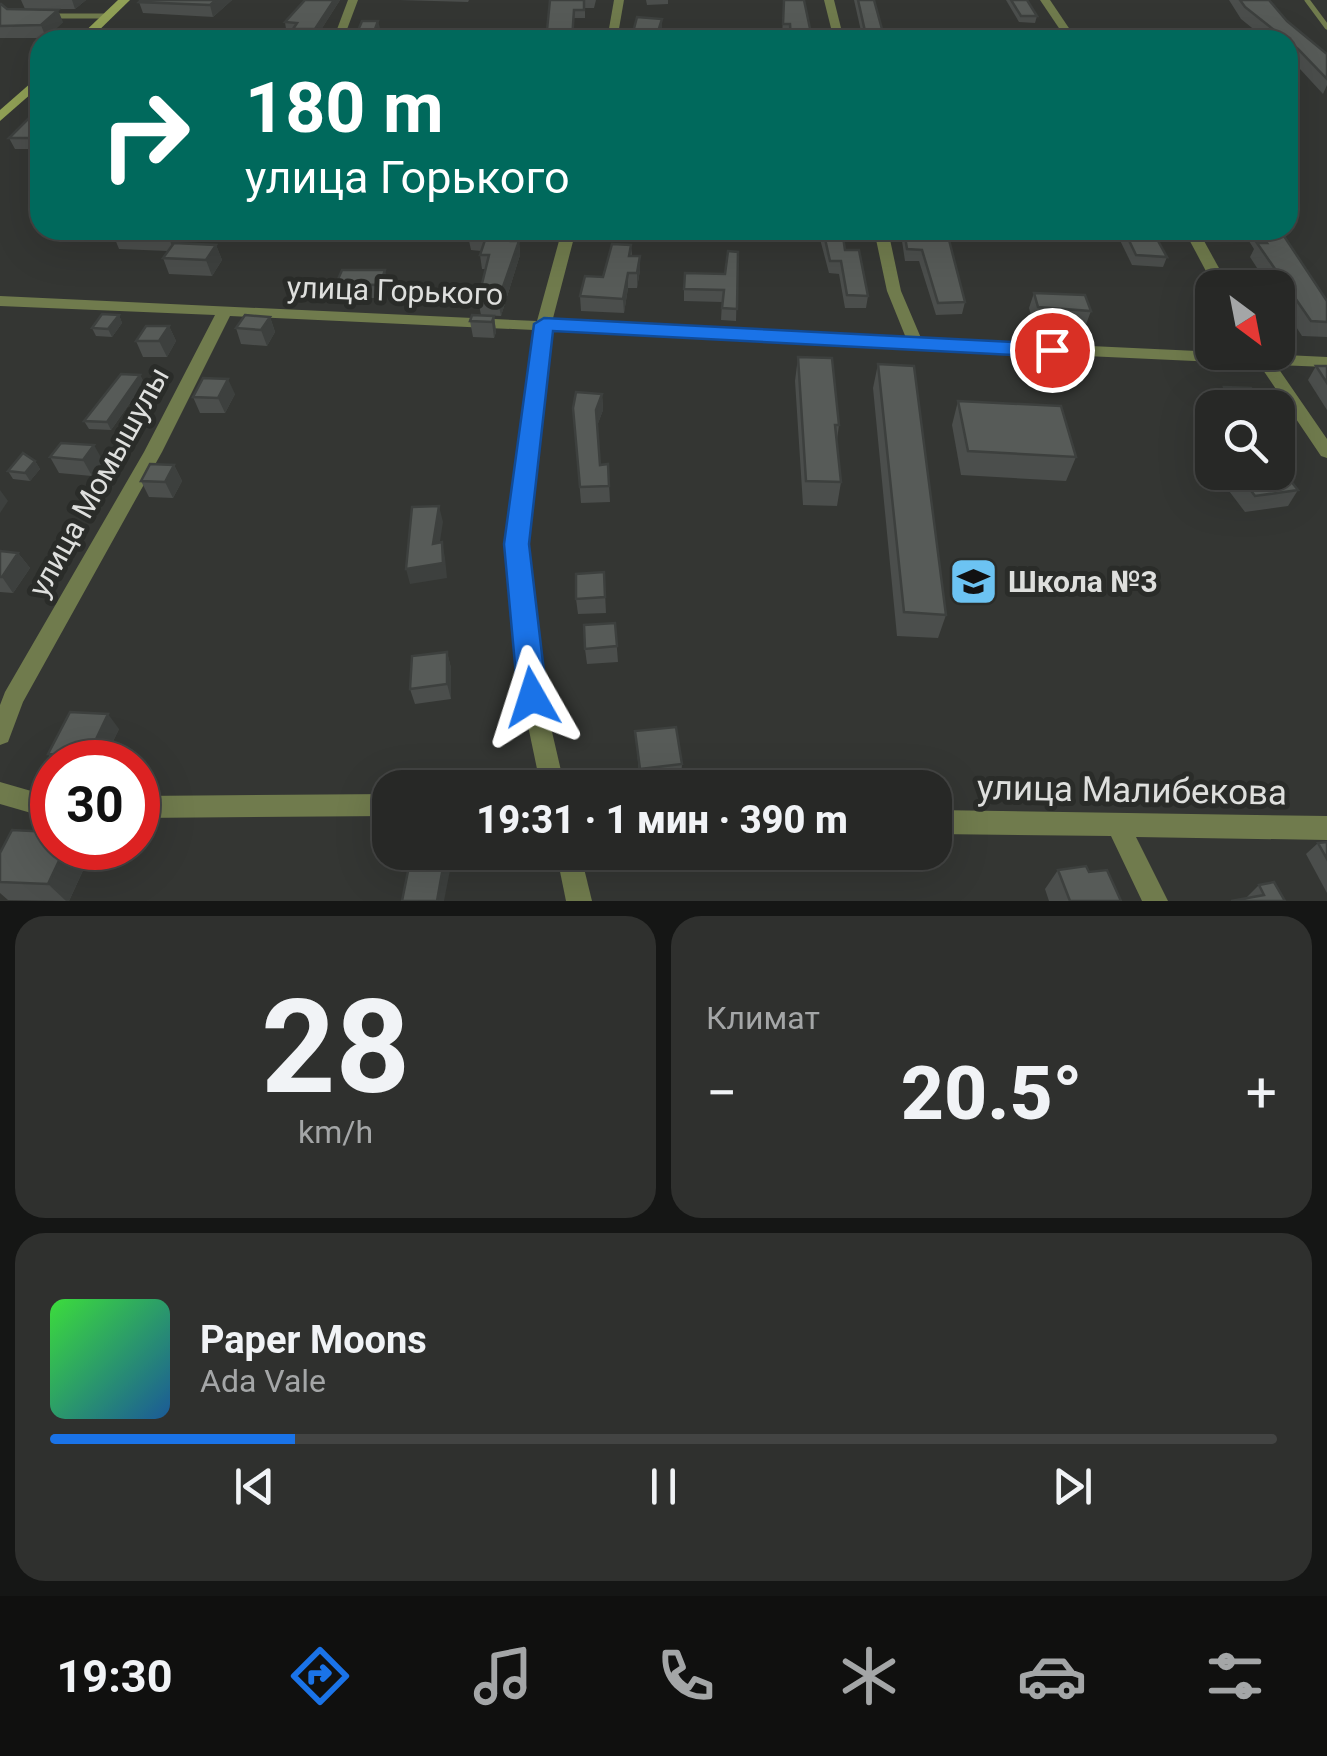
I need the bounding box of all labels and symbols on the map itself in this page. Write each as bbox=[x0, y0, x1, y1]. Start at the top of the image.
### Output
street label: улица Горького bbox=[286, 269, 504, 312]
north arrow bbox=[1195, 270, 1295, 370]
pin bbox=[1010, 308, 1095, 393]
street label: улица Момышулы bbox=[21, 361, 176, 603]
school or university icon: Школа №3 bbox=[947, 556, 999, 608]
place label: Школа №3 bbox=[1008, 564, 1158, 599]
position arrow bbox=[480, 645, 584, 749]
speed limit sign: 30 bbox=[30, 740, 160, 870]
street label: улица Малибекова bbox=[977, 767, 1287, 814]

